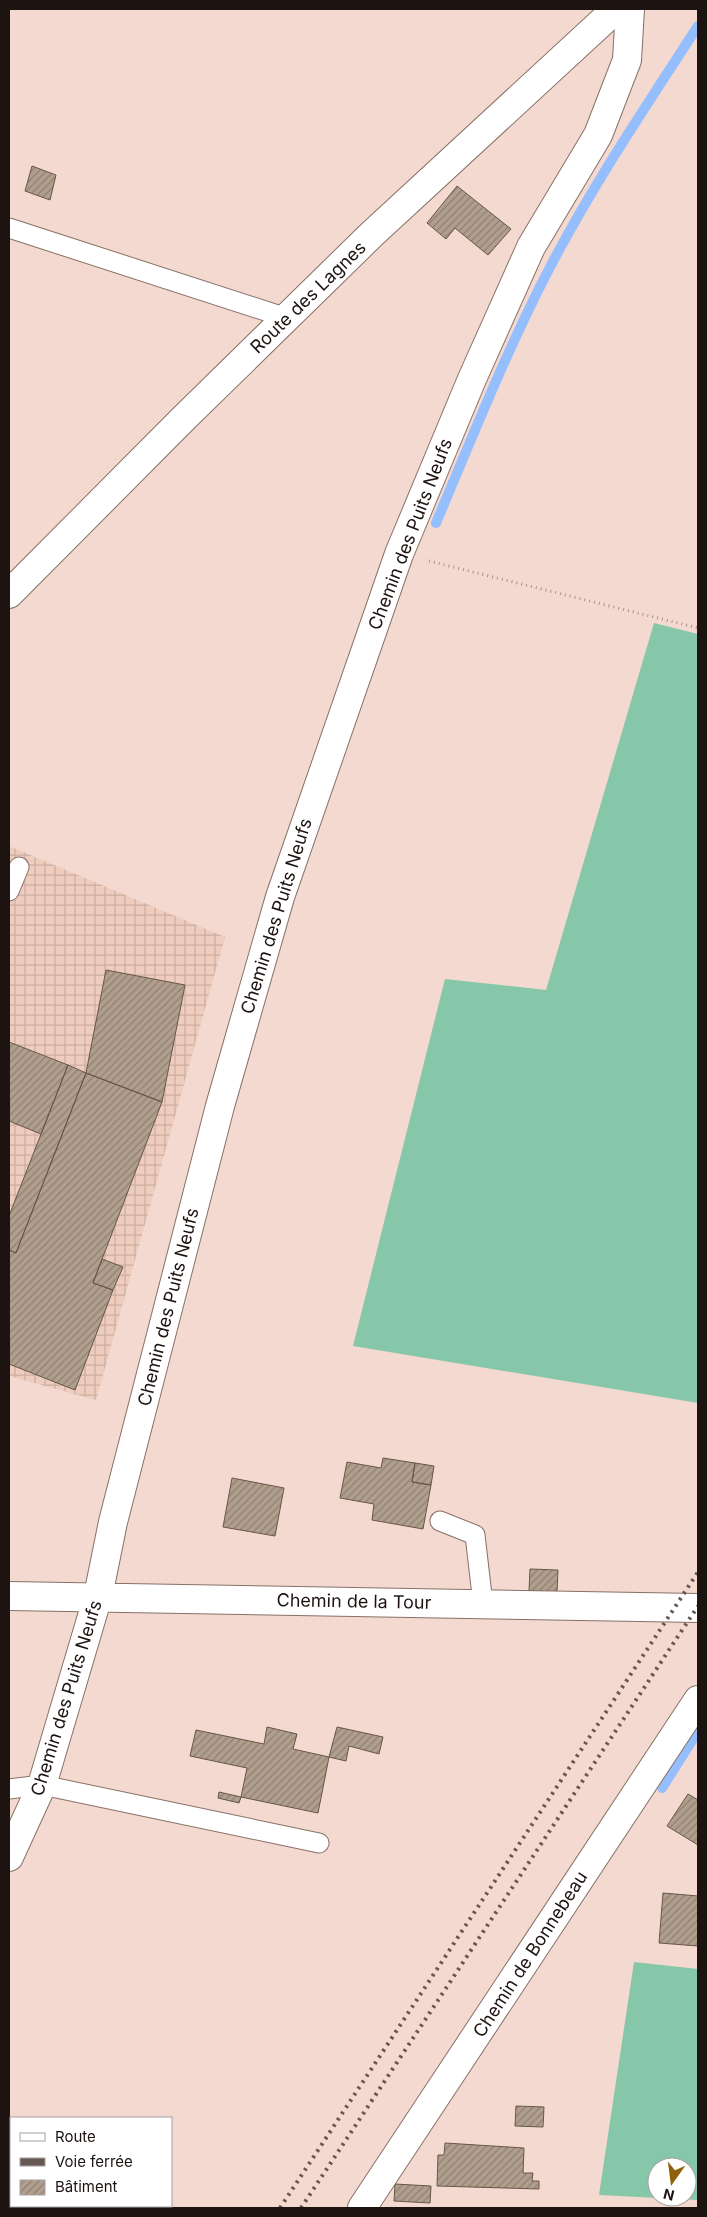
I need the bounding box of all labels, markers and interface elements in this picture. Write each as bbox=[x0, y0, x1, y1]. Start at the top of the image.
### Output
street label: Route des Lagnes bbox=[246, 237, 370, 357]
street label: Chemin des Puits Neufs bbox=[364, 435, 456, 633]
street label: Chemin des Puits Neufs bbox=[236, 816, 316, 1016]
street label: Chemin des Puits Neufs bbox=[133, 1206, 203, 1408]
street label: Chemin de la Tour bbox=[277, 1589, 432, 1613]
street label: Chemin des Puits Neufs bbox=[26, 1598, 106, 1798]
street label: Chemin de Bonnebeau bbox=[469, 1867, 591, 2041]
legend bbox=[10, 2117, 172, 2207]
text: Route bbox=[55, 2127, 96, 2146]
text: Voie ferrée bbox=[55, 2152, 133, 2171]
north arrow bbox=[647, 2157, 697, 2207]
text: Bâtiment bbox=[55, 2177, 118, 2196]
text: N bbox=[662, 2186, 676, 2205]

